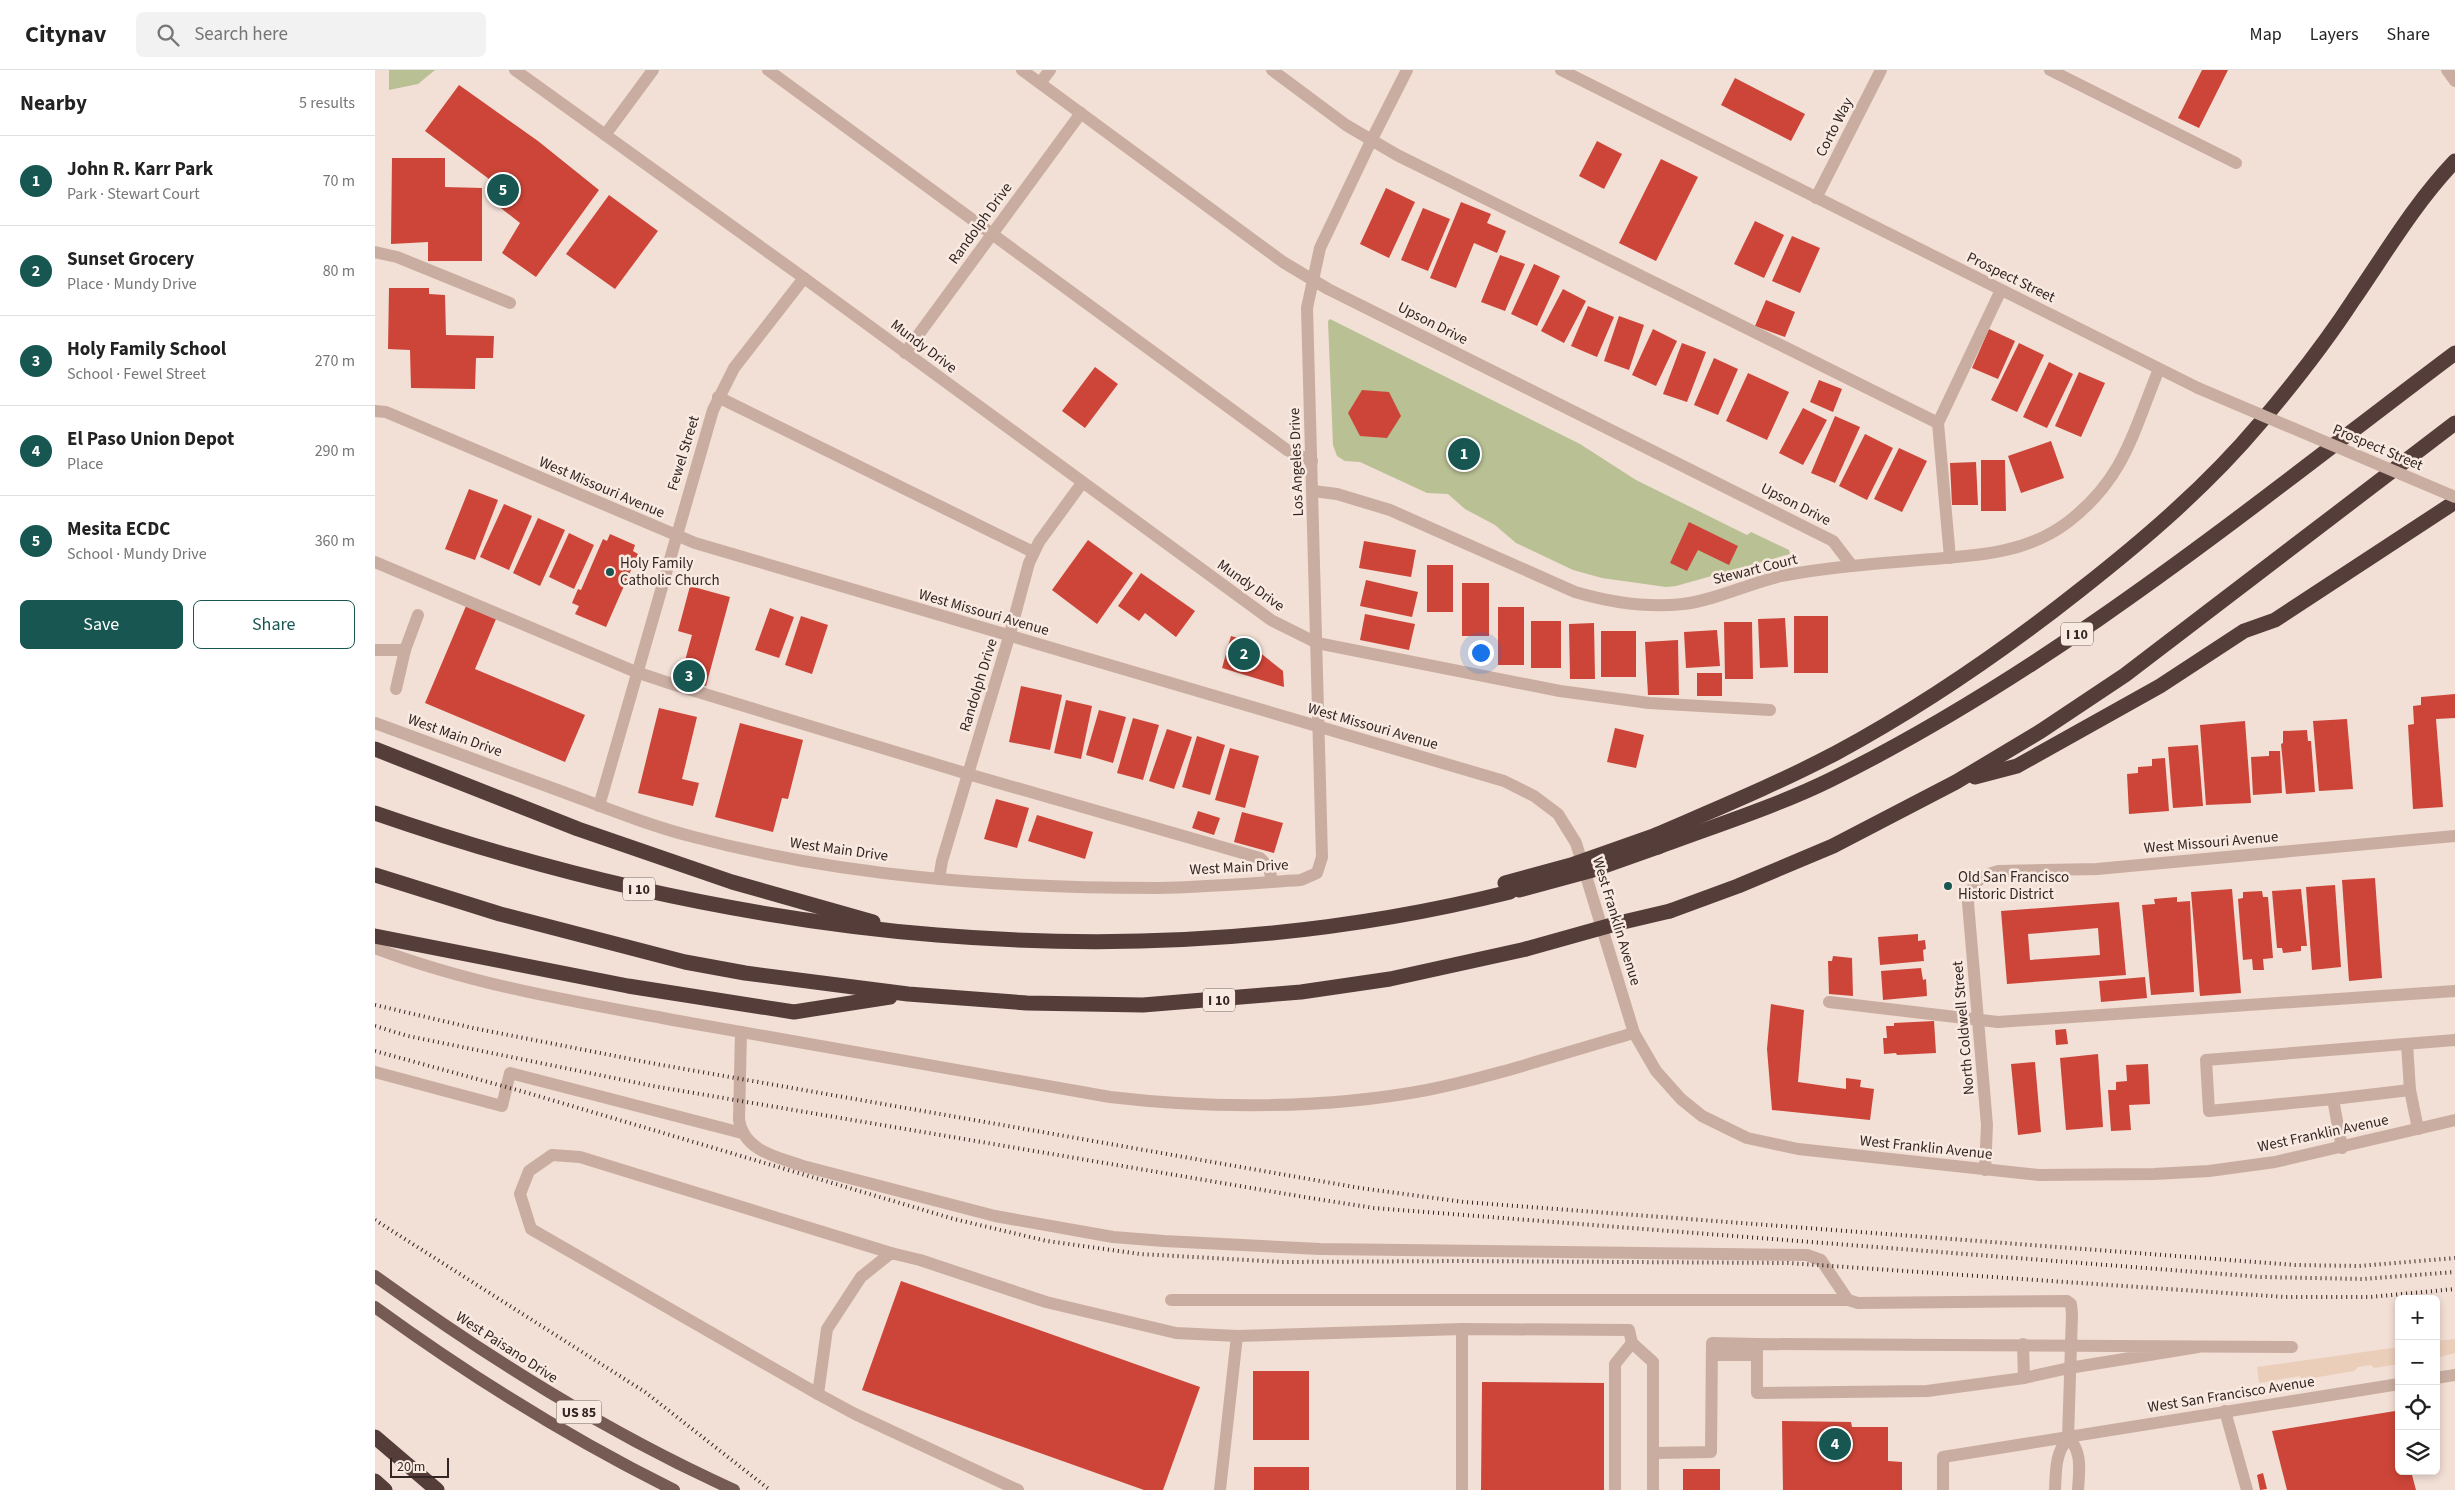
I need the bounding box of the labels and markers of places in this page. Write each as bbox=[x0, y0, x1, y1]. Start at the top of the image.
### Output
pin: 5 bbox=[487, 171, 519, 209]
pin: 1 bbox=[1448, 435, 1480, 473]
place label: Holy Family Catholic Church bbox=[620, 553, 720, 591]
marker: Holy Family Catholic Church bbox=[604, 566, 616, 578]
pin: 2 bbox=[1228, 635, 1260, 673]
pin: 3 bbox=[673, 657, 705, 695]
place label: Old San Francisco Historic District bbox=[1958, 867, 2069, 905]
marker: Old San Francisco Historic District bbox=[1942, 880, 1954, 892]
pin: 4 bbox=[1819, 1425, 1851, 1463]

